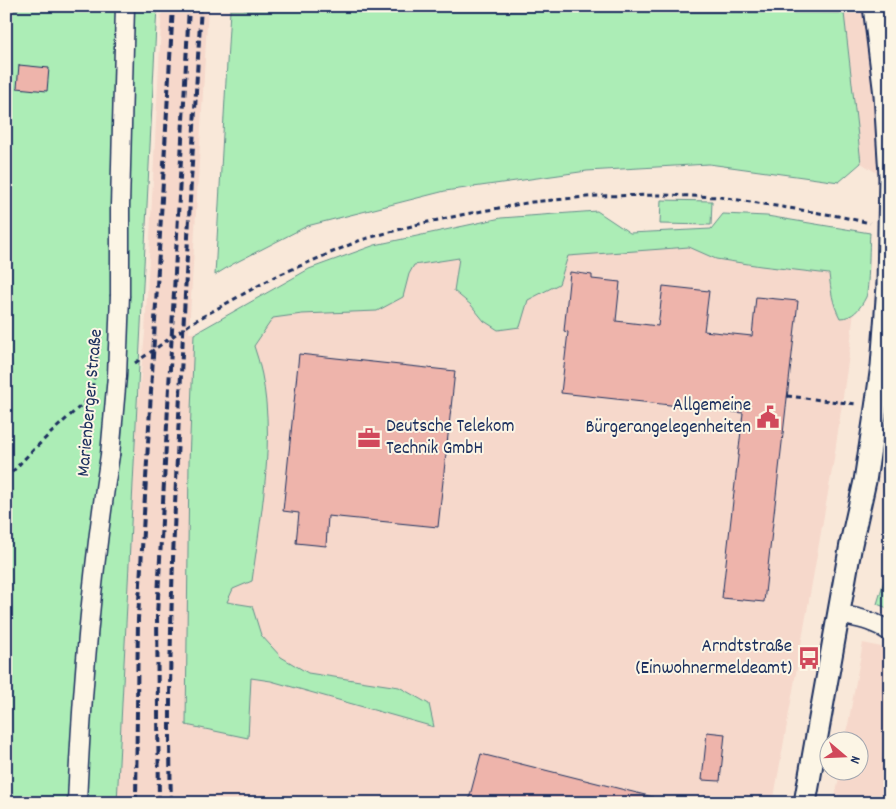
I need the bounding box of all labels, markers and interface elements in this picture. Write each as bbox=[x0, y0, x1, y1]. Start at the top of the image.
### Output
street label: Marienberger Straße bbox=[71, 328, 111, 478]
place label: Allgemeine Bürgerangelegenheiten bbox=[586, 393, 751, 442]
public building icon: Allgemeine Bürgerangelegenheiten bbox=[755, 404, 781, 430]
place label: Deutsche Telekom Technik GmbH bbox=[386, 414, 515, 463]
office icon: Deutsche Telekom Technik GmbH bbox=[356, 425, 382, 451]
place label: Arndtstraße (Einwohnermeldeamt) bbox=[636, 634, 792, 683]
bus stop icon: Arndtstraße (Einwohnermeldeamt) bbox=[796, 645, 822, 671]
north arrow bbox=[818, 732, 868, 782]
text: N bbox=[844, 753, 865, 766]

